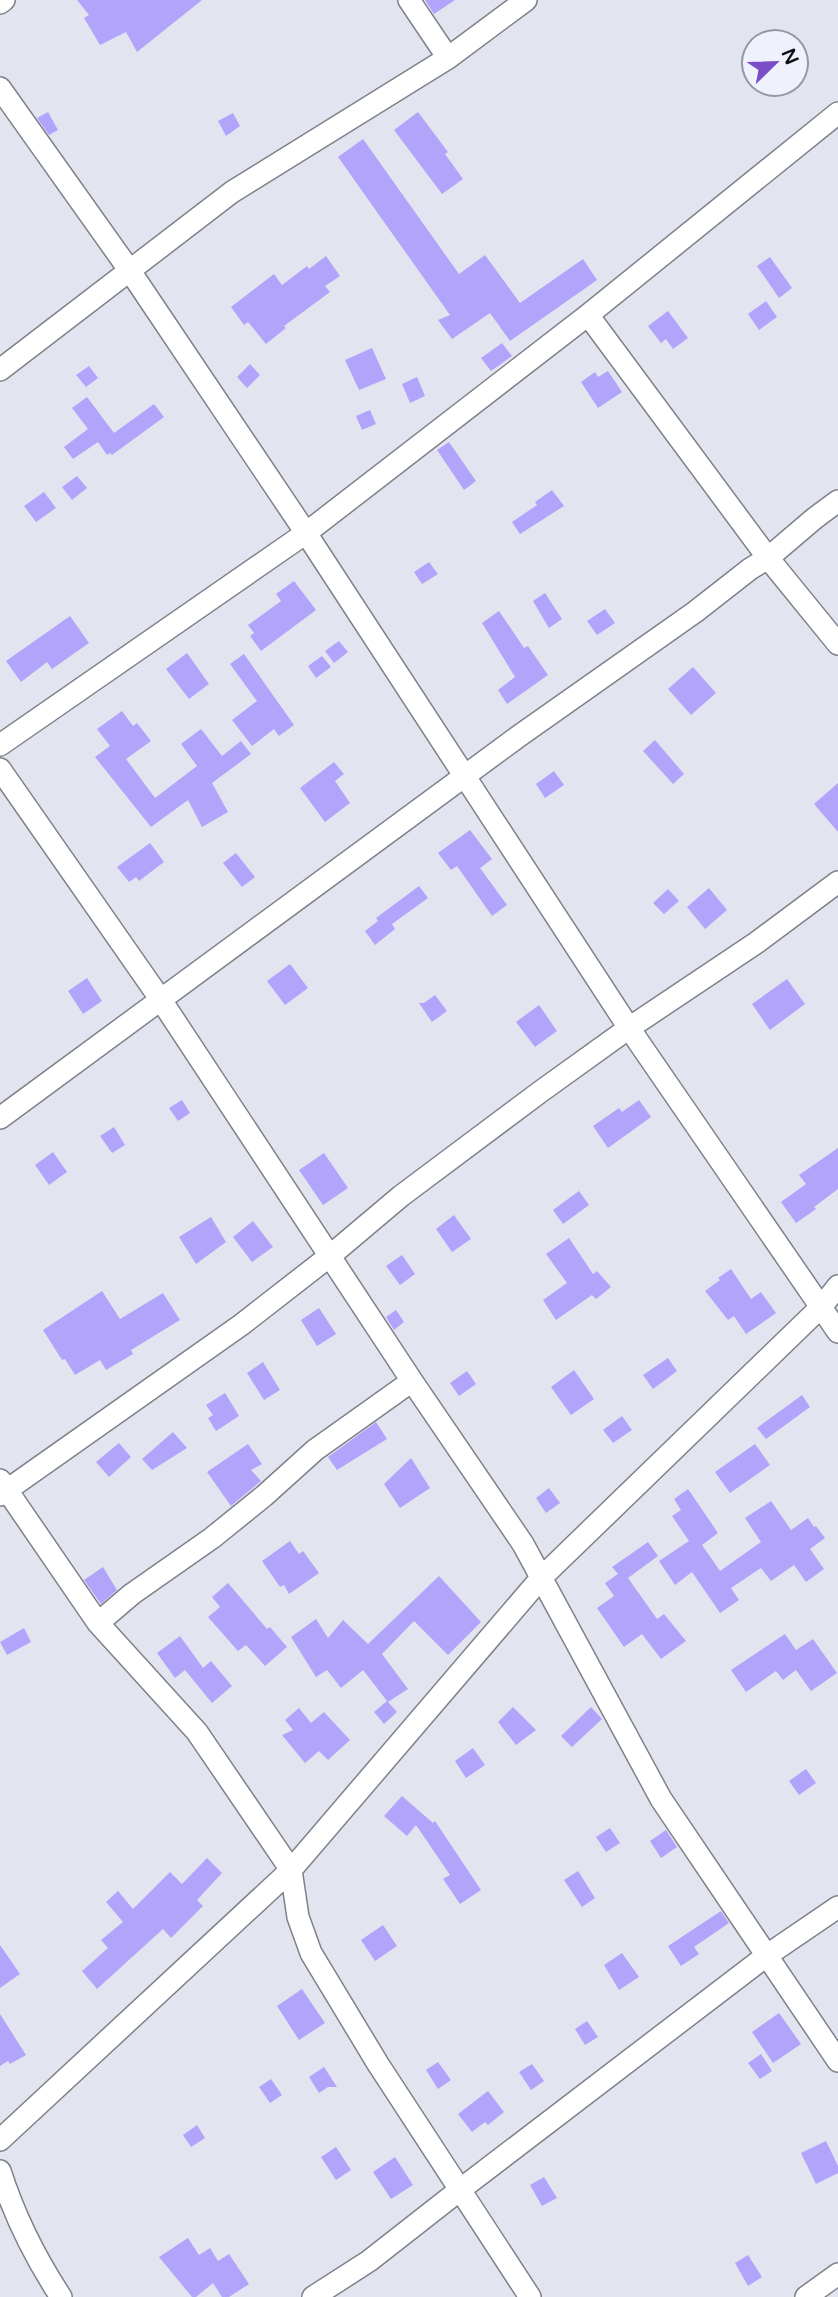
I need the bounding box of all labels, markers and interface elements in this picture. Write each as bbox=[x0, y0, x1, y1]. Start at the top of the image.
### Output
north arrow bbox=[740, 28, 810, 98]
text: N bbox=[777, 45, 803, 68]

